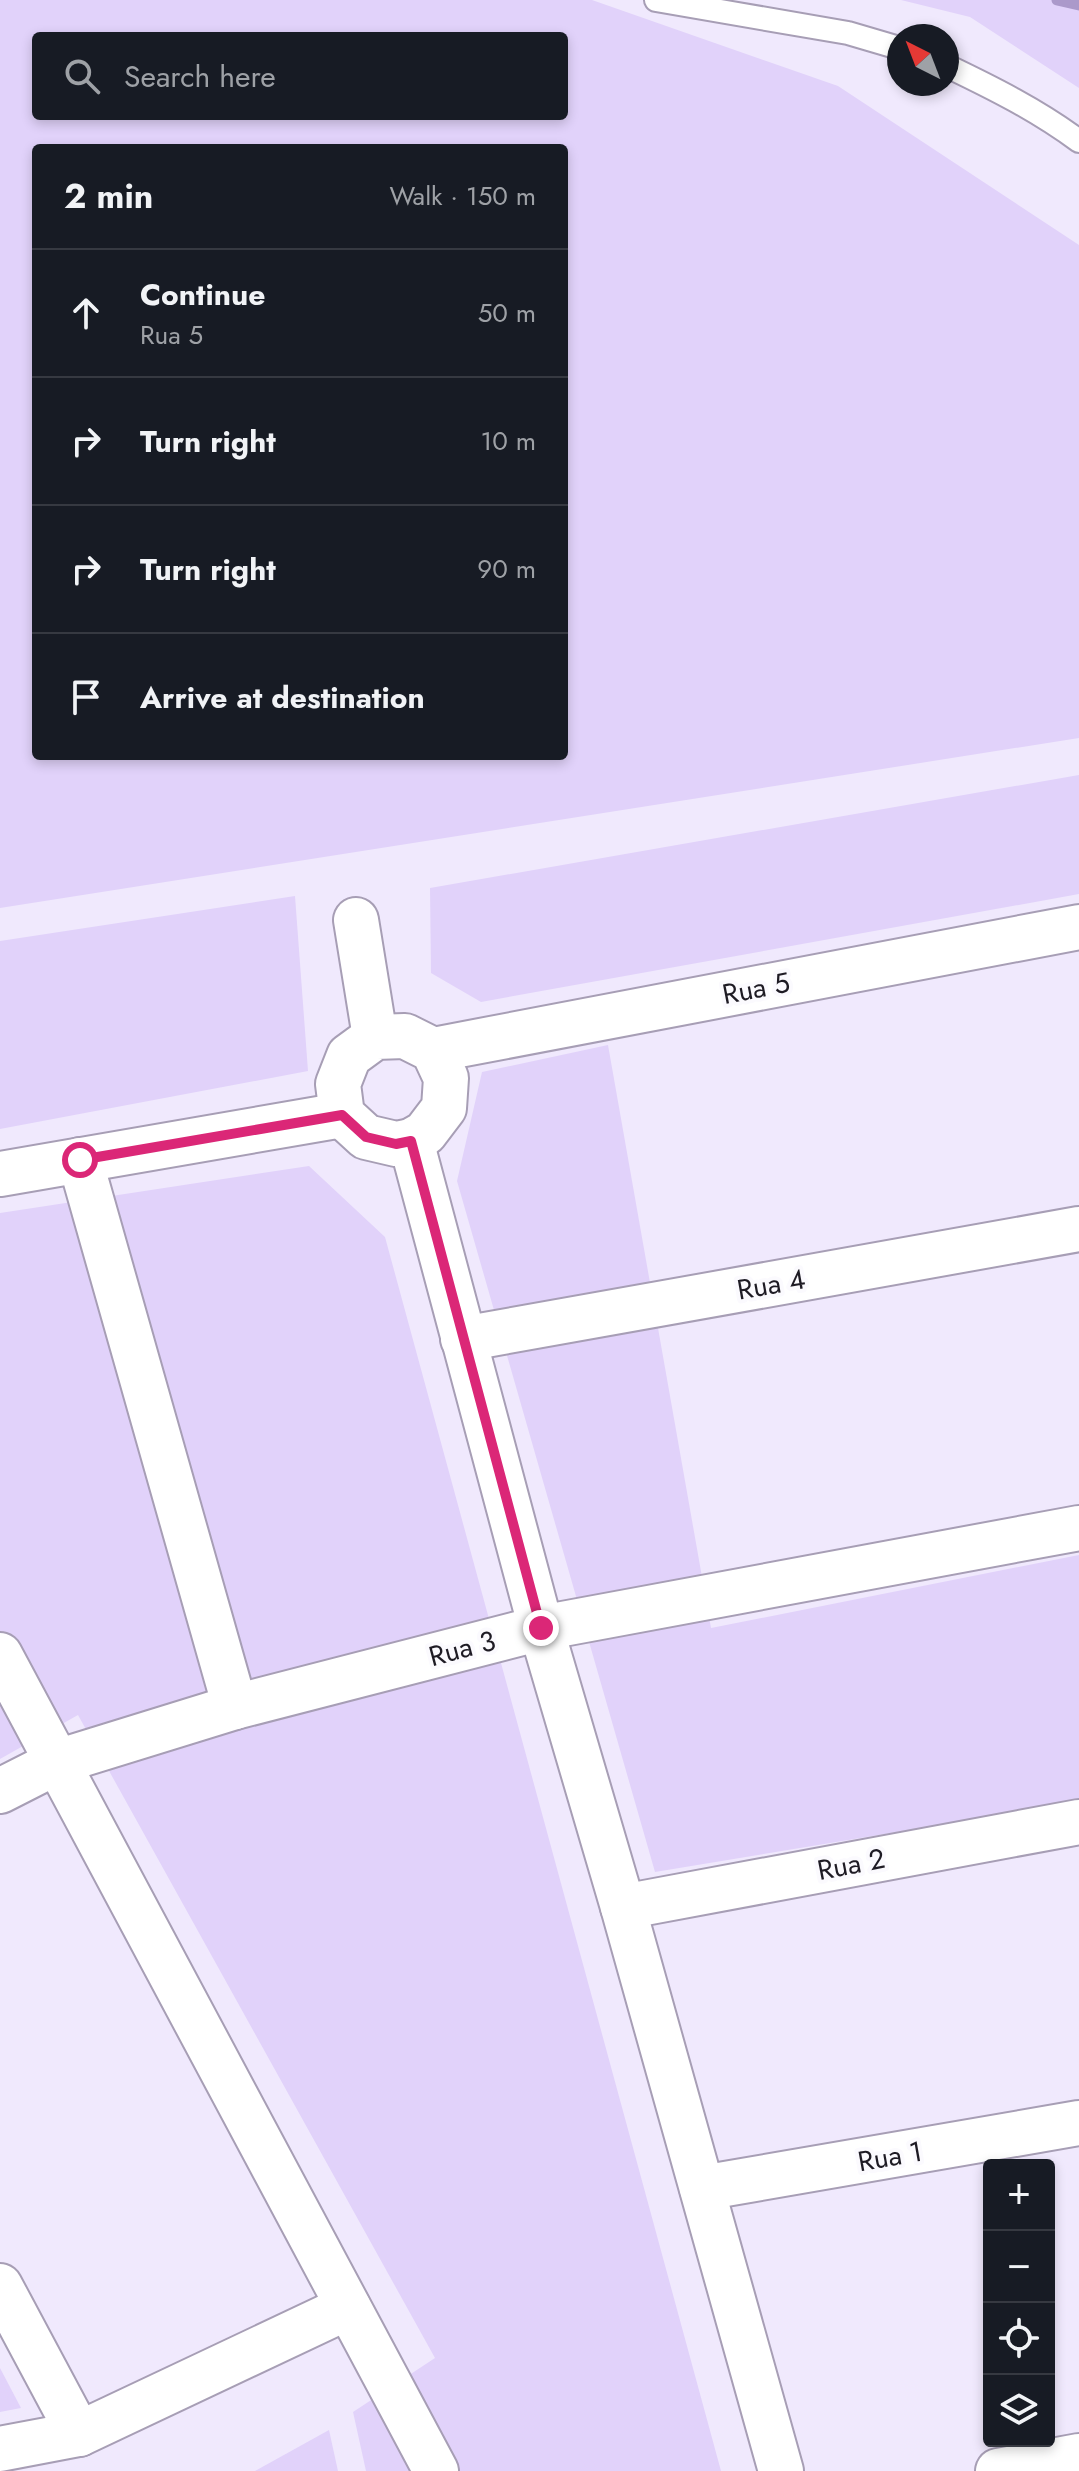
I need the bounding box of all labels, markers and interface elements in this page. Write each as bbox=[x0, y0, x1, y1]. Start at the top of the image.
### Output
north arrow bbox=[887, 24, 959, 96]
search box bbox=[32, 32, 568, 120]
icon: search bbox=[60, 54, 104, 98]
text: Search here bbox=[124, 55, 276, 98]
text: 2 min bbox=[64, 172, 153, 221]
text: Walk · 150 m bbox=[389, 177, 536, 215]
text: Continue bbox=[140, 273, 266, 316]
icon: ahead bbox=[64, 291, 108, 335]
text: 50 m bbox=[478, 294, 536, 332]
text: Rua 5 bbox=[140, 316, 203, 354]
icon: right bbox=[64, 419, 108, 463]
text: Turn right bbox=[140, 420, 276, 463]
text: 10 m bbox=[481, 422, 536, 460]
icon: right bbox=[64, 547, 108, 591]
text: Turn right bbox=[140, 548, 276, 591]
text: 90 m bbox=[477, 550, 536, 588]
icon: arrive bbox=[64, 675, 108, 719]
text: Arrive at destination bbox=[140, 676, 425, 719]
street label: Rua 5 bbox=[719, 962, 793, 1015]
route start bbox=[62, 1142, 98, 1178]
street label: Rua 4 bbox=[734, 1258, 808, 1311]
route end bbox=[523, 1610, 559, 1646]
street label: Rua 3 bbox=[424, 1620, 500, 1677]
street label: Rua 2 bbox=[814, 1838, 888, 1891]
street label: Rua 1 bbox=[855, 2131, 926, 2182]
map controls bbox=[983, 2159, 1055, 2447]
button: + bbox=[983, 2159, 1055, 2231]
button: − bbox=[983, 2231, 1055, 2303]
button: locate bbox=[983, 2303, 1055, 2375]
button: layers bbox=[983, 2375, 1055, 2447]

